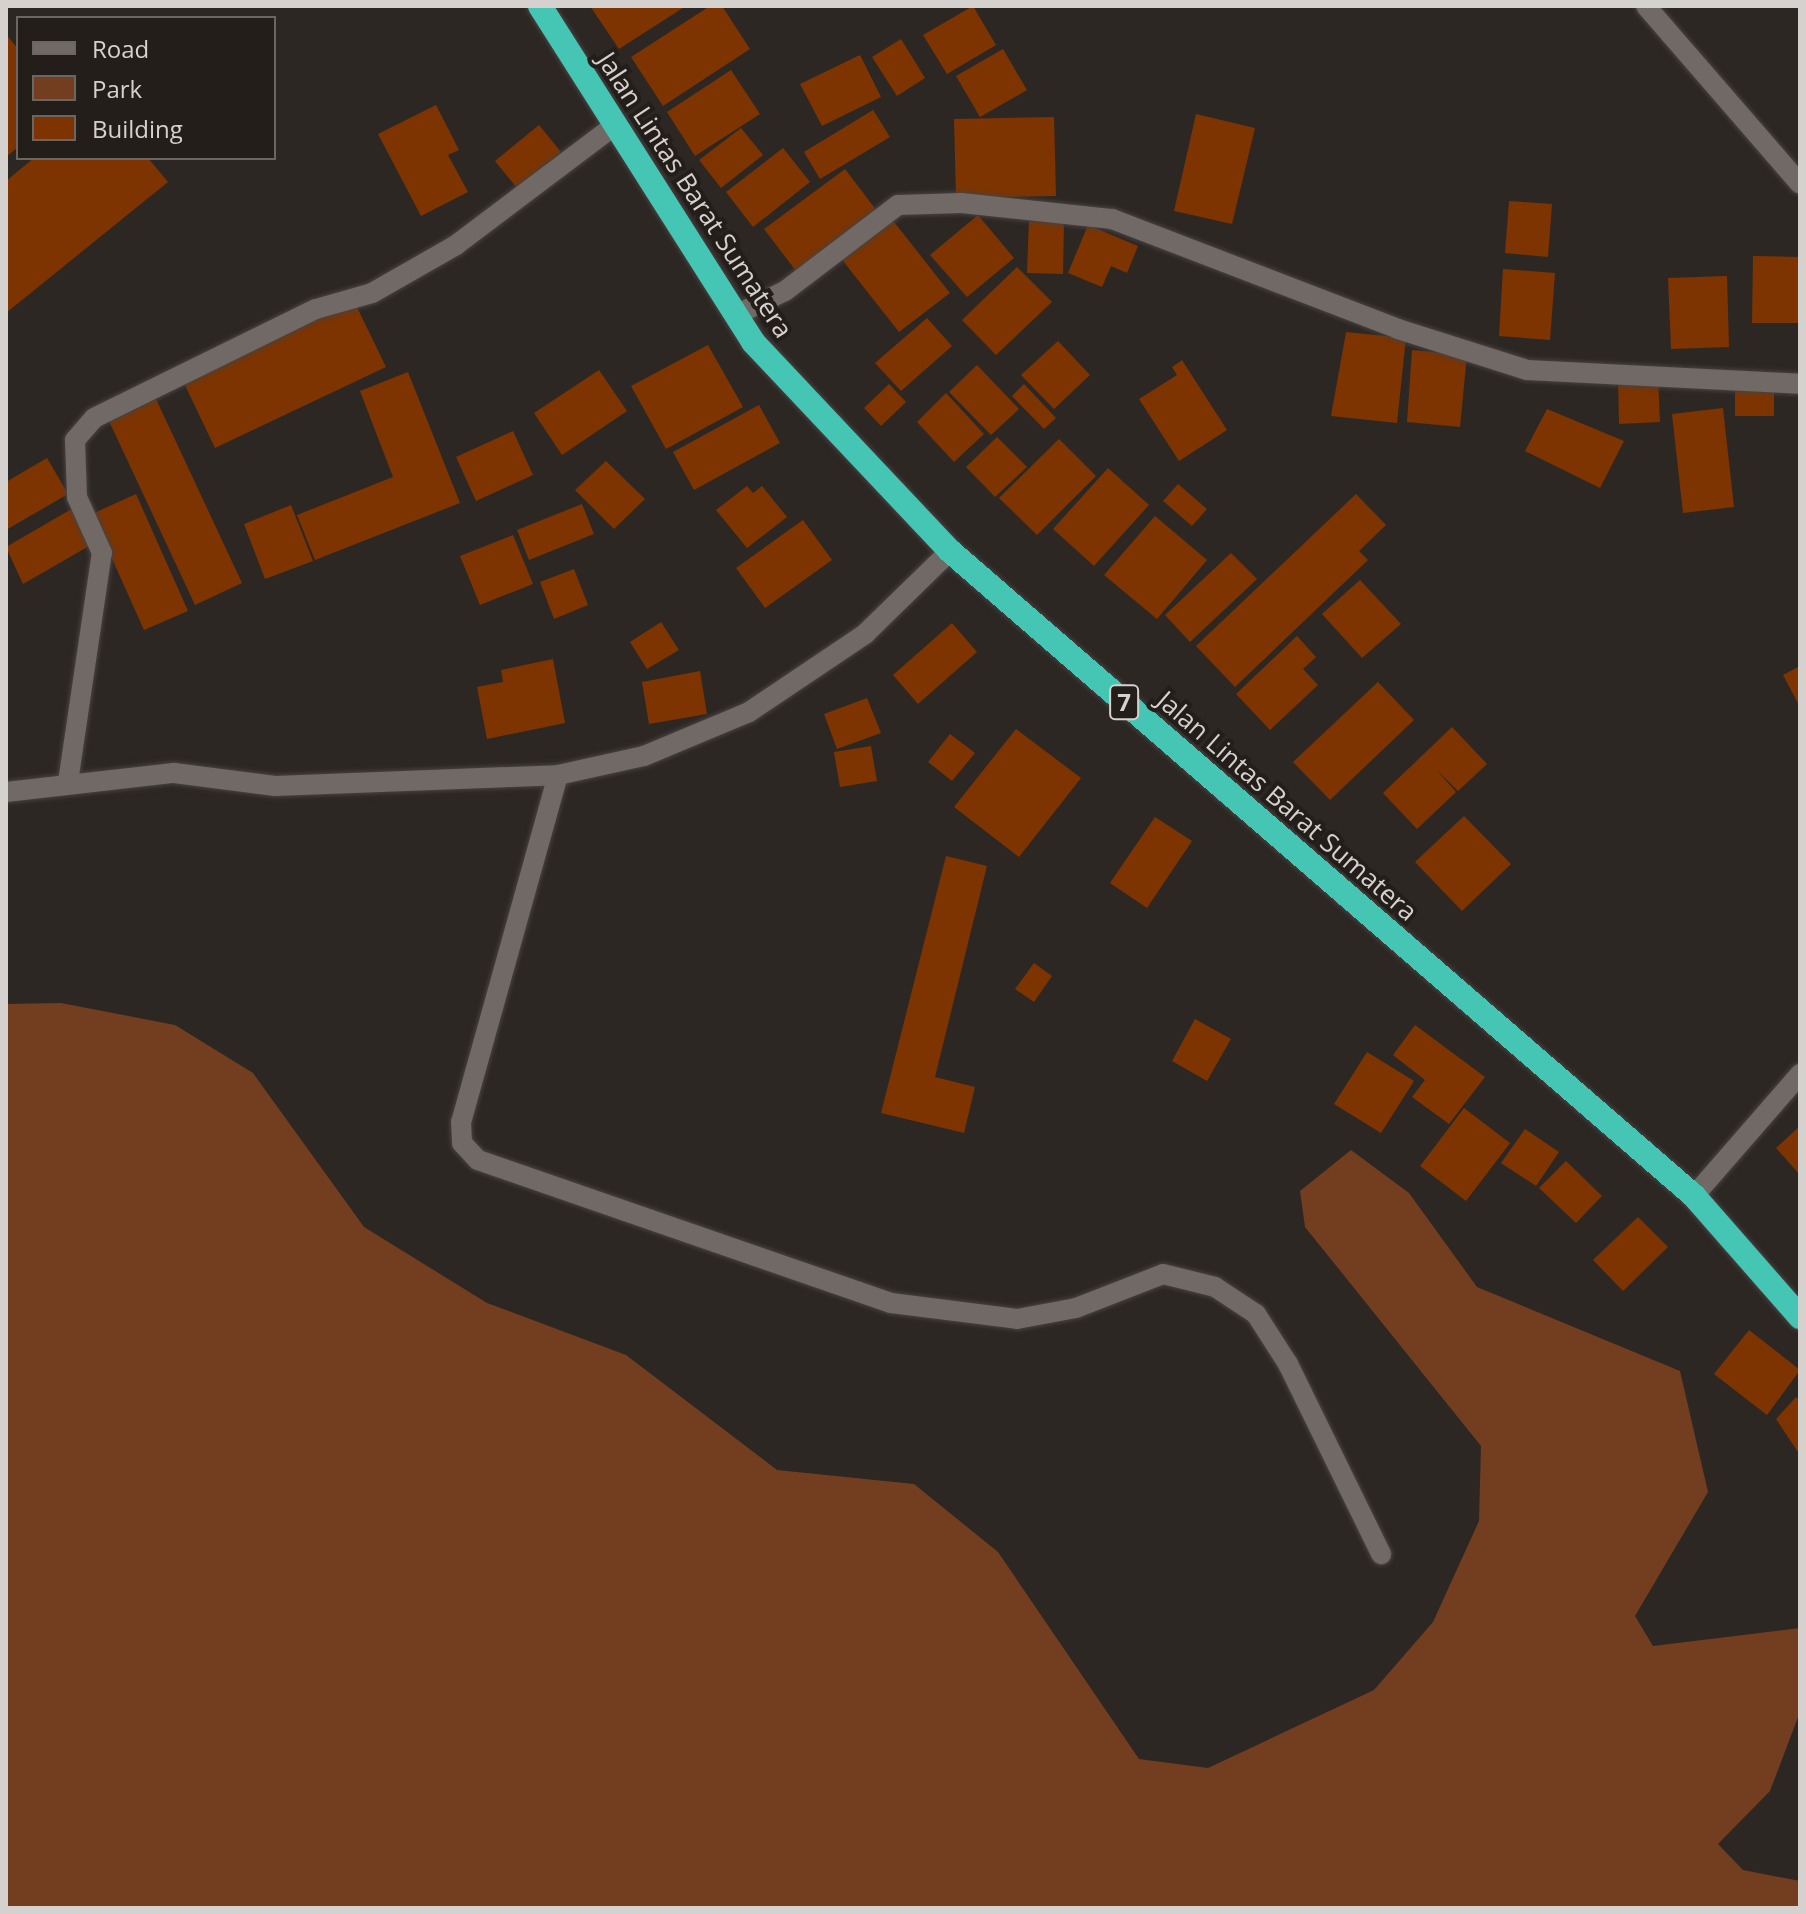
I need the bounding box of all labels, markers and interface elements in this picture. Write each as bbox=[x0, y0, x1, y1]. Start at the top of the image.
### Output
legend bbox=[16, 16, 276, 160]
text: Road bbox=[92, 32, 149, 65]
street label: Jalan Lintas Barat Sumatera bbox=[591, 46, 799, 344]
text: Park bbox=[92, 72, 142, 105]
text: Building bbox=[92, 112, 183, 145]
road number: 7 bbox=[1108, 682, 1140, 722]
street label: Jalan Lintas Barat Sumatera bbox=[1151, 685, 1423, 927]

